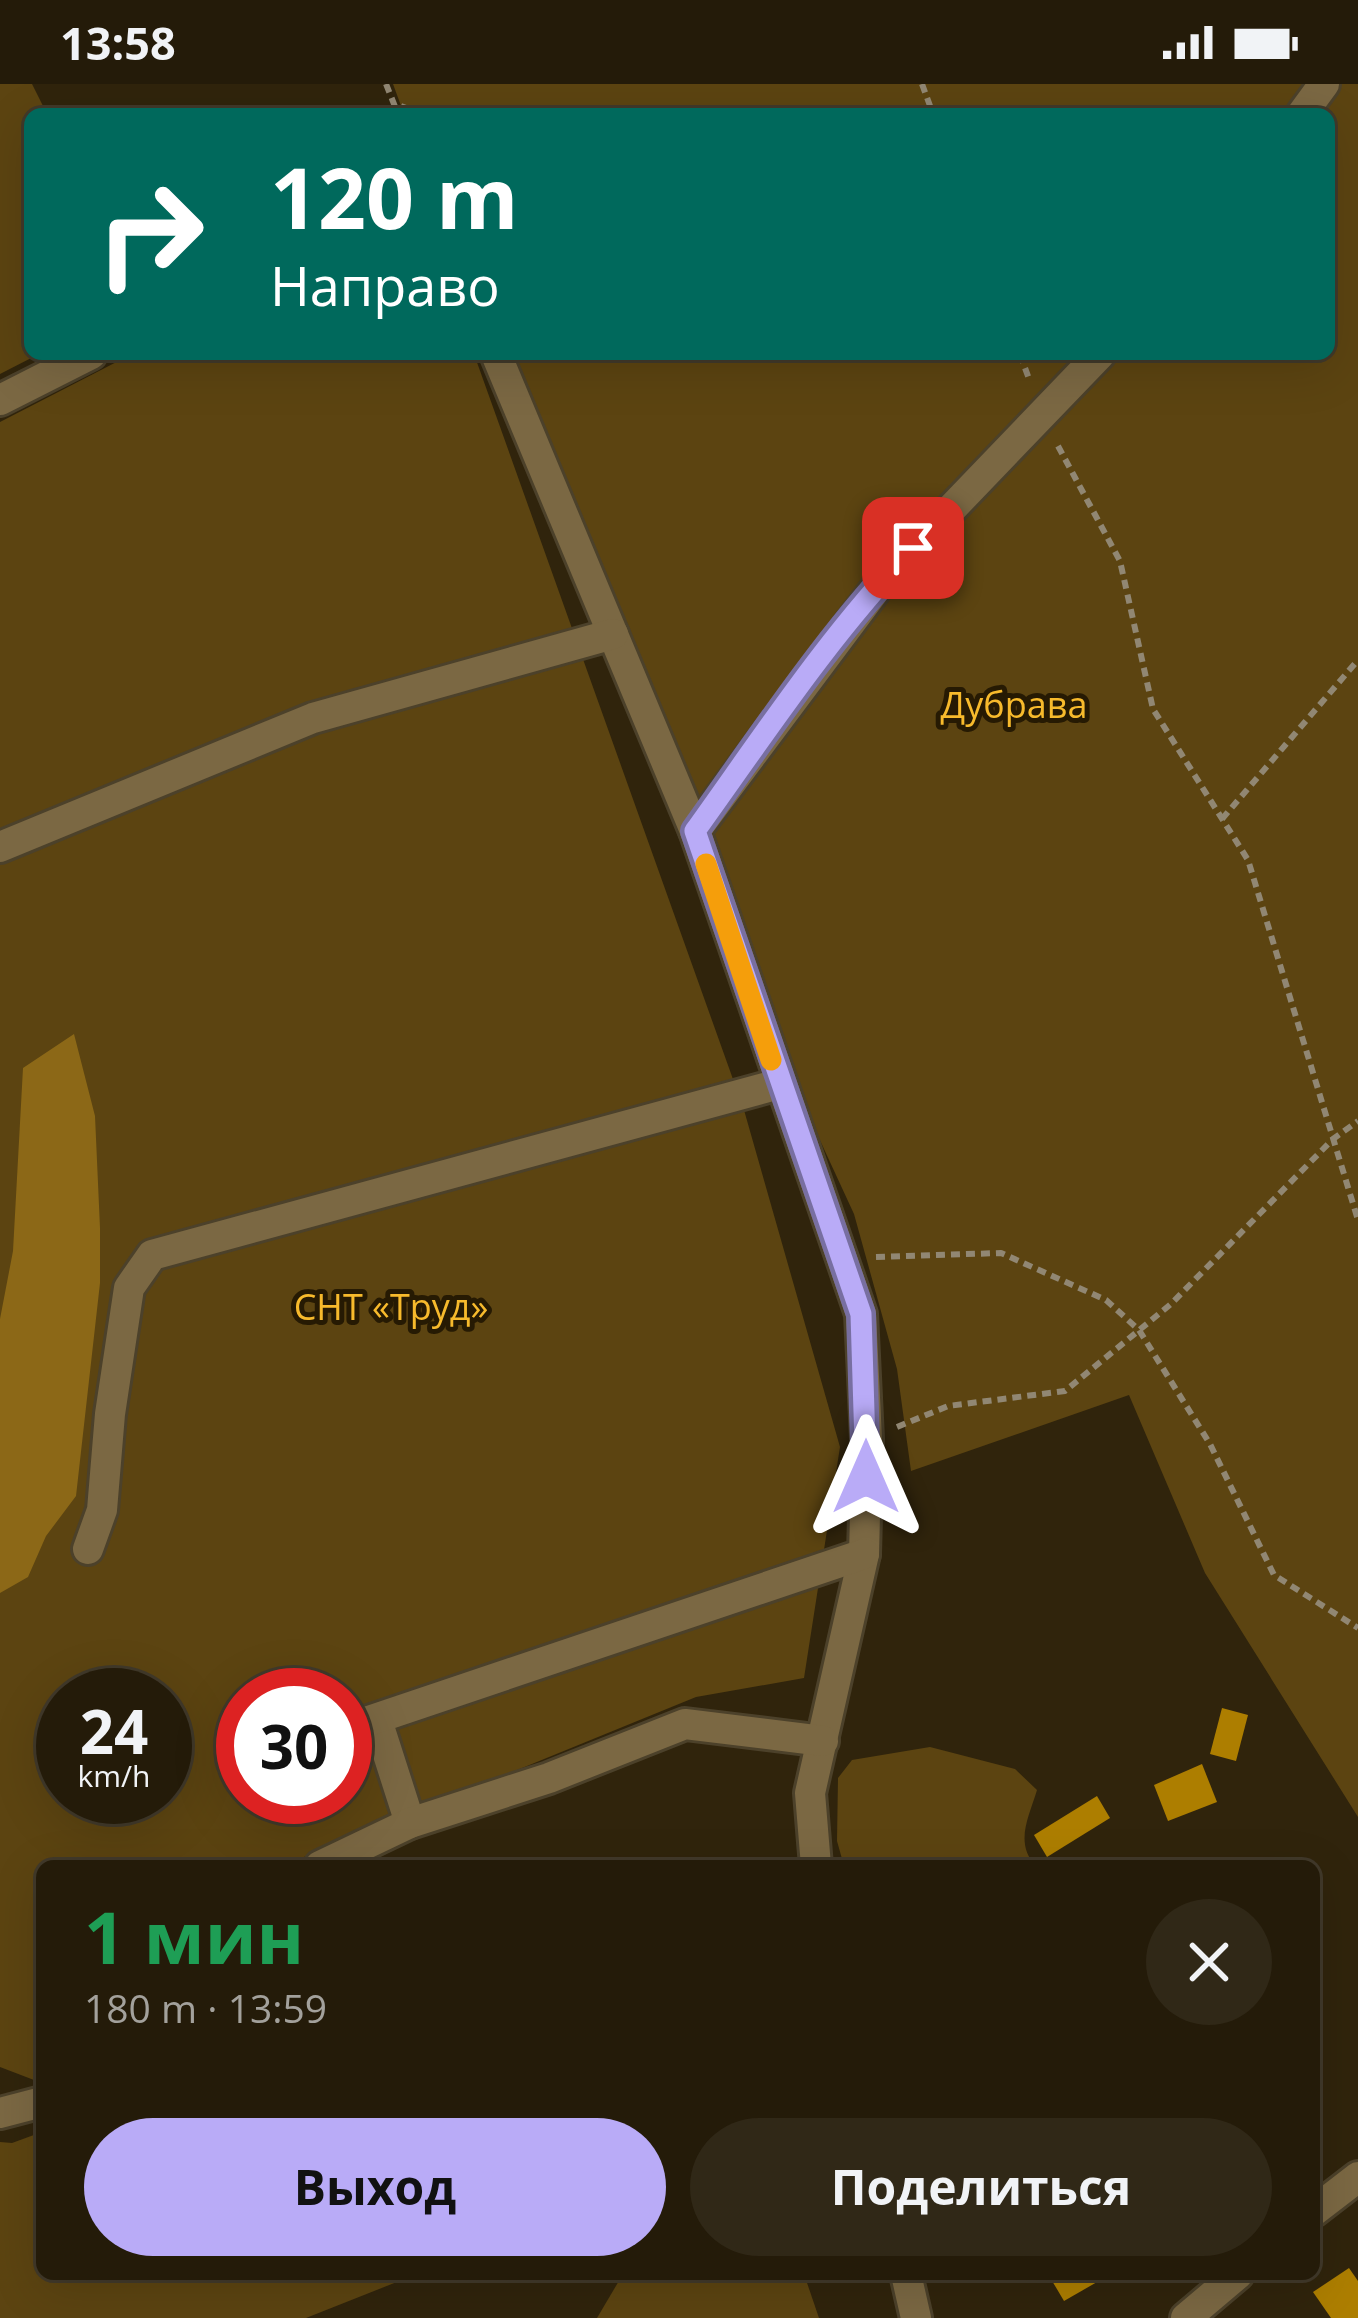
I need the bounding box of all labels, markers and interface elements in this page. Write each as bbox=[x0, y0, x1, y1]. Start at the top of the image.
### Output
text: 13:58 bbox=[60, 12, 176, 73]
text: 120 m bbox=[270, 139, 518, 254]
icon: right bbox=[72, 156, 228, 312]
text: Направо bbox=[270, 248, 500, 322]
pin bbox=[862, 497, 964, 599]
icon: arrive bbox=[880, 515, 946, 581]
park label: Дубрава bbox=[941, 680, 1087, 729]
park label: СНТ «Труд» bbox=[294, 1282, 488, 1331]
position arrow bbox=[803, 1414, 929, 1540]
speed limit sign: 30 bbox=[216, 1668, 372, 1824]
text: 24 bbox=[80, 1690, 148, 1772]
text: km/h bbox=[78, 1755, 150, 1796]
text: 1 мин bbox=[84, 1887, 304, 1985]
button: close bbox=[1146, 1899, 1272, 2025]
text: 180 m · 13:59 bbox=[84, 1981, 327, 2034]
button: Выход bbox=[84, 2118, 666, 2256]
button: Поделиться bbox=[690, 2118, 1272, 2256]

